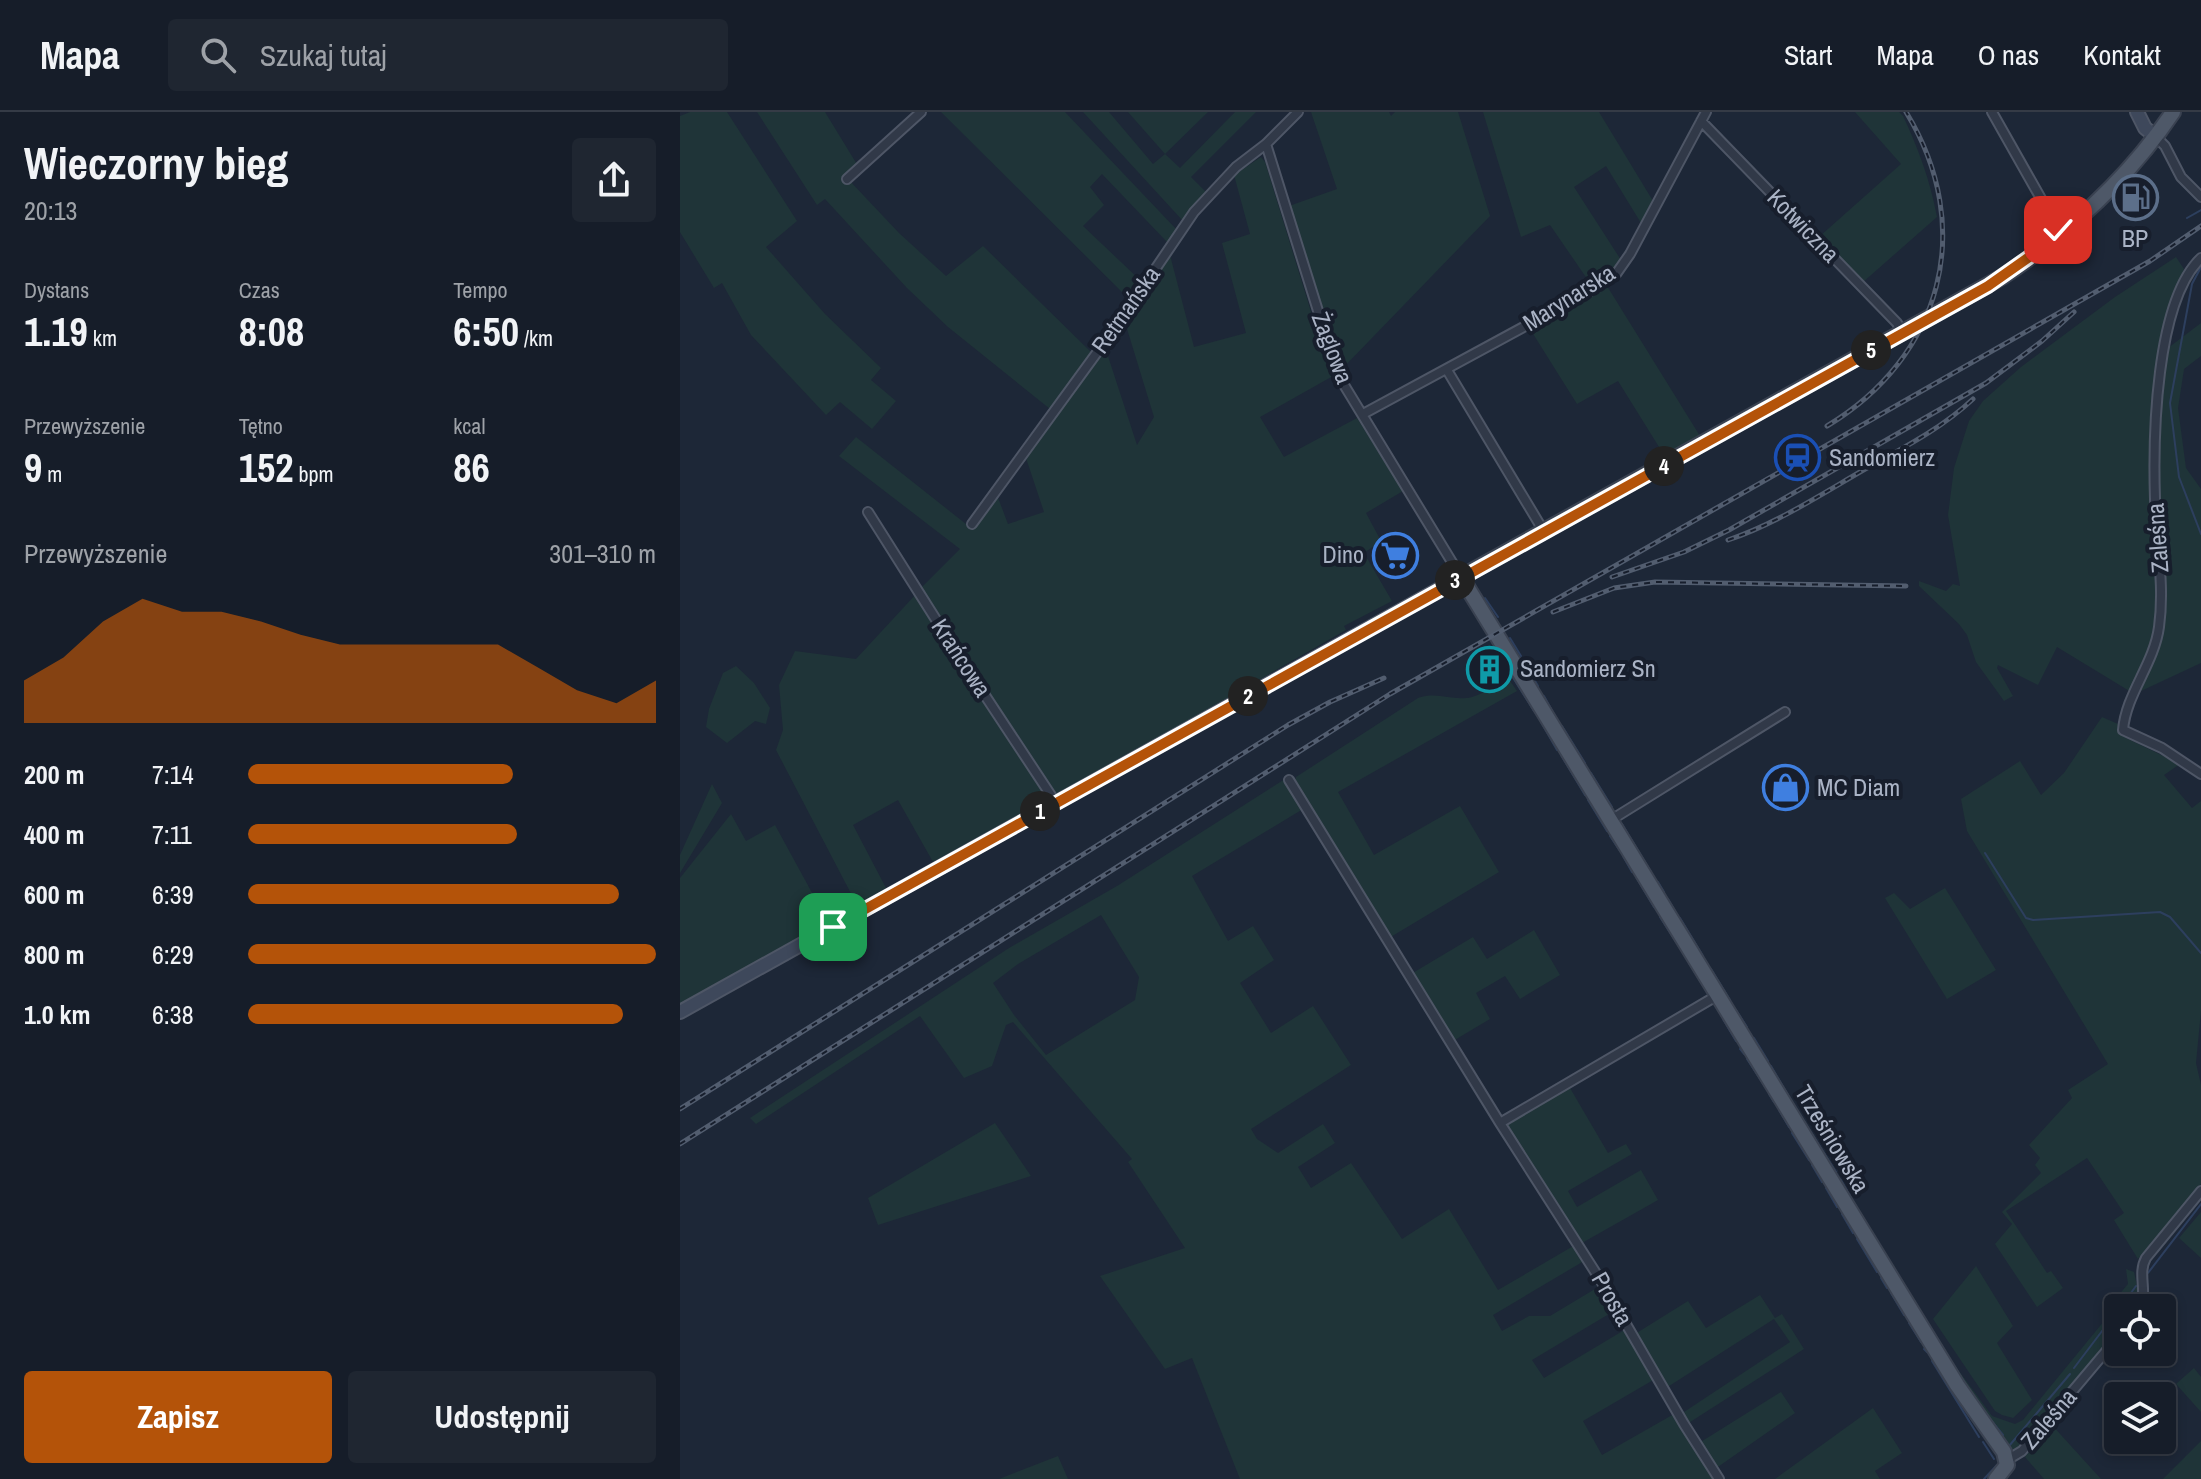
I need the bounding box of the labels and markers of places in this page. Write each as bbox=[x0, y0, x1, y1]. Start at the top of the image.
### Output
fuel station icon: BP bbox=[2111, 173, 2159, 221]
pin bbox=[2024, 196, 2092, 264]
place label: BP bbox=[2122, 222, 2148, 254]
pin: 5 bbox=[1851, 330, 1891, 370]
station icon: Sandomierz bbox=[1774, 434, 1822, 482]
place label: Sandomierz bbox=[1829, 441, 1935, 473]
pin: 4 bbox=[1644, 446, 1684, 486]
supermarket icon: Dino bbox=[1371, 531, 1419, 579]
place label: Dino bbox=[1322, 538, 1364, 570]
pin: 3 bbox=[1435, 560, 1475, 600]
building icon: Sandomierz Sn bbox=[1465, 645, 1513, 693]
place label: Sandomierz Sn bbox=[1520, 652, 1656, 684]
pin: 2 bbox=[1228, 676, 1268, 716]
shop icon: MC Diam bbox=[1762, 764, 1810, 812]
place label: MC Diam bbox=[1817, 771, 1900, 803]
pin: 1 bbox=[1020, 791, 1060, 831]
pin bbox=[799, 893, 867, 961]

